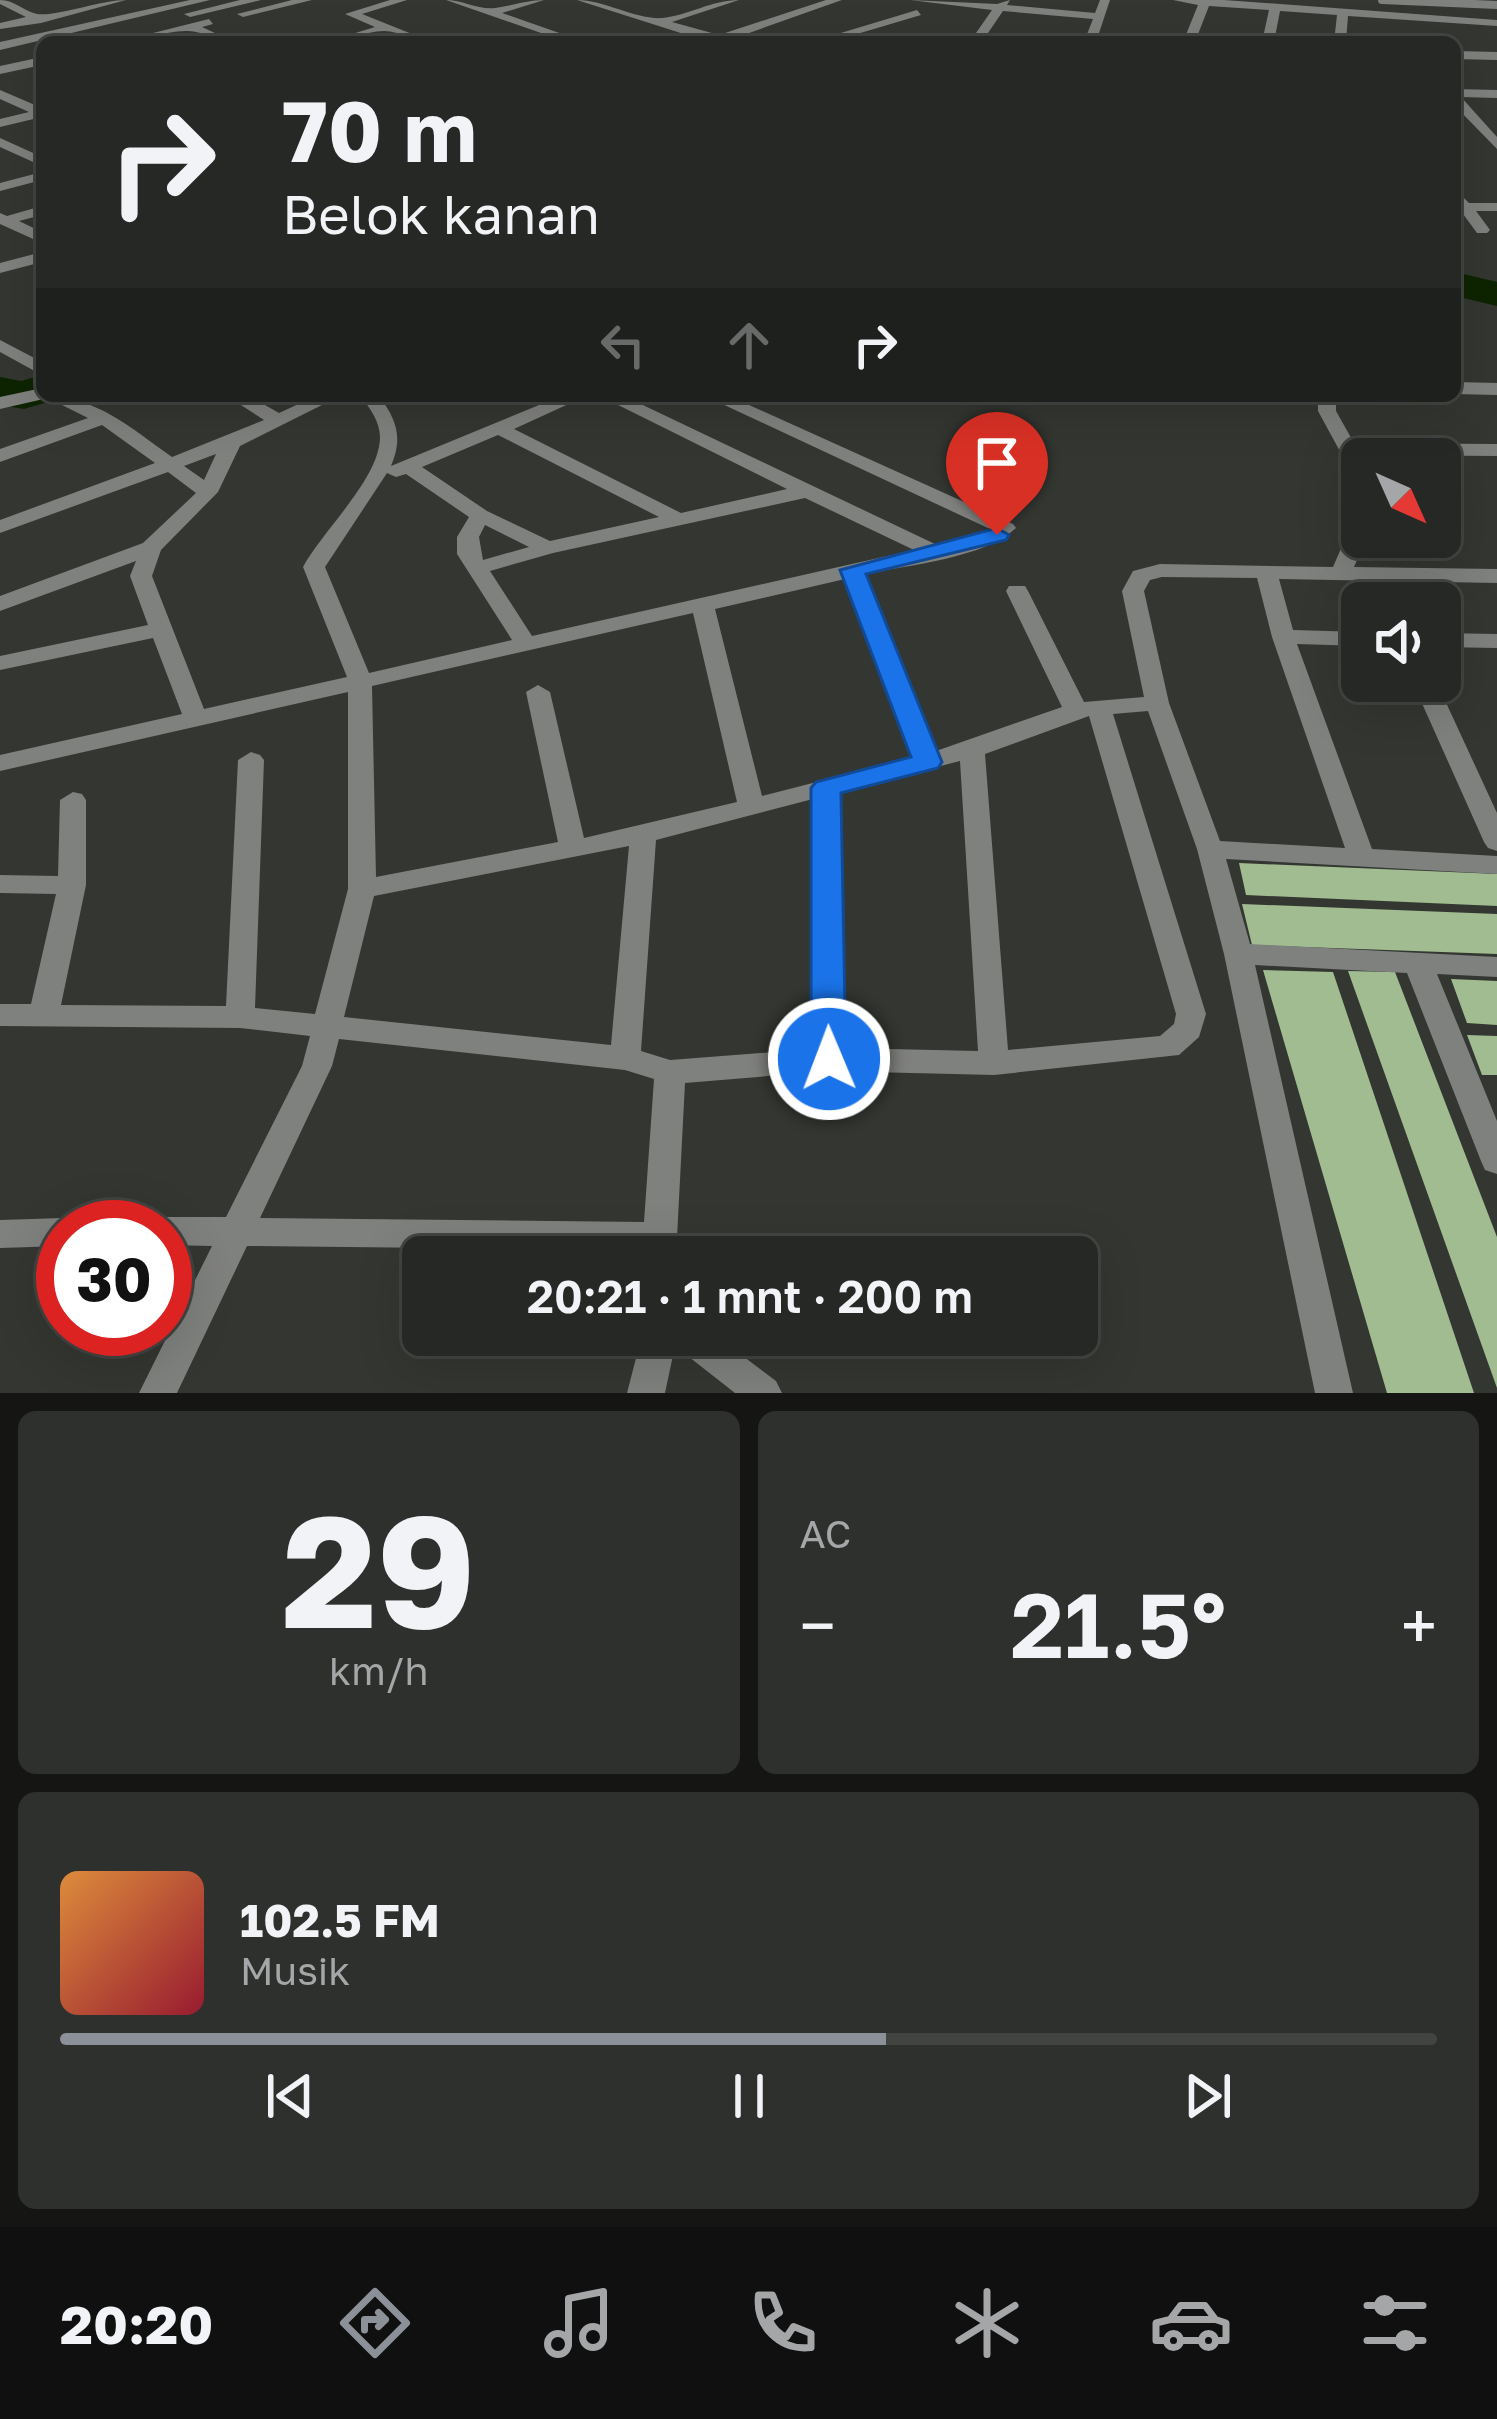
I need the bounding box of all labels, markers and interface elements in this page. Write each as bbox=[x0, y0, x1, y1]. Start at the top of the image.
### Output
text: 70 m bbox=[282, 80, 477, 180]
icon: right bbox=[84, 84, 240, 240]
text: Belok kanan bbox=[282, 181, 600, 246]
icon: left bbox=[590, 312, 656, 378]
icon: ahead bbox=[716, 312, 782, 378]
icon: right bbox=[842, 312, 908, 378]
pin bbox=[946, 412, 1048, 535]
icon: arrive bbox=[964, 430, 1030, 496]
north arrow bbox=[1341, 438, 1461, 558]
map controls bbox=[1341, 438, 1461, 702]
button: sound bbox=[1341, 582, 1461, 702]
position arrow bbox=[766, 996, 892, 1122]
speed limit sign: 30 bbox=[36, 1200, 192, 1356]
text: 20:21 · 1 mnt · 200 m bbox=[527, 1269, 973, 1323]
text: 29 bbox=[282, 1475, 476, 1662]
text: AC bbox=[800, 1510, 851, 1557]
text: 21.5° bbox=[1010, 1570, 1226, 1678]
text: − bbox=[800, 1585, 836, 1665]
text: + bbox=[1401, 1585, 1437, 1665]
text: km/h bbox=[329, 1647, 428, 1694]
text: 102.5 FM bbox=[240, 1893, 440, 1947]
text: Musik bbox=[240, 1947, 350, 1994]
icon: previous bbox=[257, 2063, 323, 2129]
icon: pause bbox=[716, 2063, 782, 2129]
icon: next bbox=[1175, 2063, 1241, 2129]
icon: directions bbox=[333, 2281, 417, 2365]
icon: music bbox=[537, 2281, 621, 2365]
icon: phone bbox=[741, 2281, 825, 2365]
icon: climate bbox=[945, 2281, 1029, 2365]
icon: car bbox=[1149, 2281, 1233, 2365]
icon: filters bbox=[1353, 2281, 1437, 2365]
text: 20:20 bbox=[60, 2291, 213, 2356]

